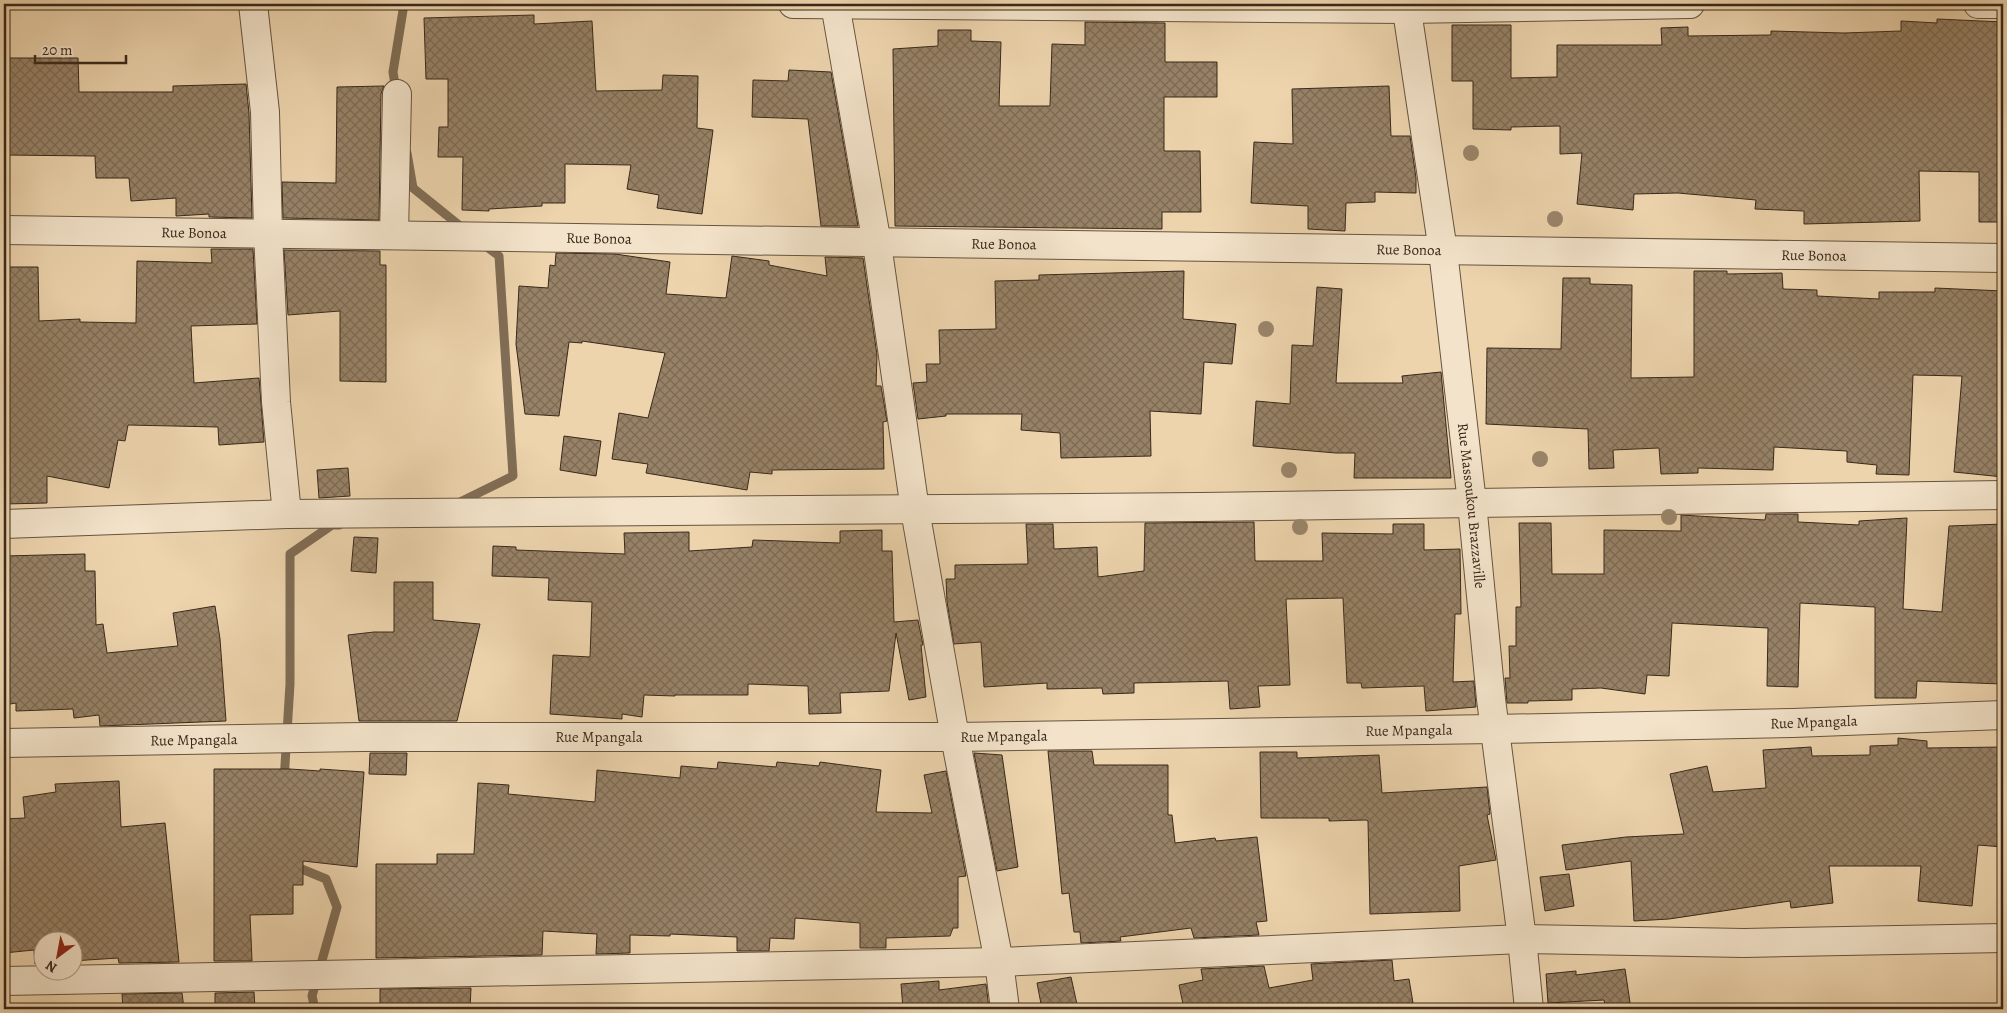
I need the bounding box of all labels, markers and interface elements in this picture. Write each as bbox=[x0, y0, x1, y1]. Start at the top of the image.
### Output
scale bar bbox=[35, 32, 126, 64]
text: 20 m bbox=[42, 40, 73, 60]
street label: Rue Bonoa bbox=[161, 222, 227, 243]
street label: Rue Bonoa bbox=[566, 228, 632, 249]
street label: Rue Bonoa bbox=[971, 234, 1037, 254]
street label: Rue Bonoa bbox=[1376, 239, 1442, 260]
street label: Rue Bonoa bbox=[1781, 245, 1847, 266]
street label: Rue Massoukou Brazzaville bbox=[1453, 422, 1490, 590]
street label: Rue Mpangala bbox=[1770, 711, 1858, 733]
street label: Rue Mpangala bbox=[1365, 720, 1453, 741]
street label: Rue Mpangala bbox=[960, 726, 1048, 747]
street label: Rue Mpangala bbox=[555, 727, 643, 747]
street label: Rue Mpangala bbox=[150, 729, 238, 751]
north arrow bbox=[32, 930, 82, 980]
text: N bbox=[42, 956, 61, 977]

